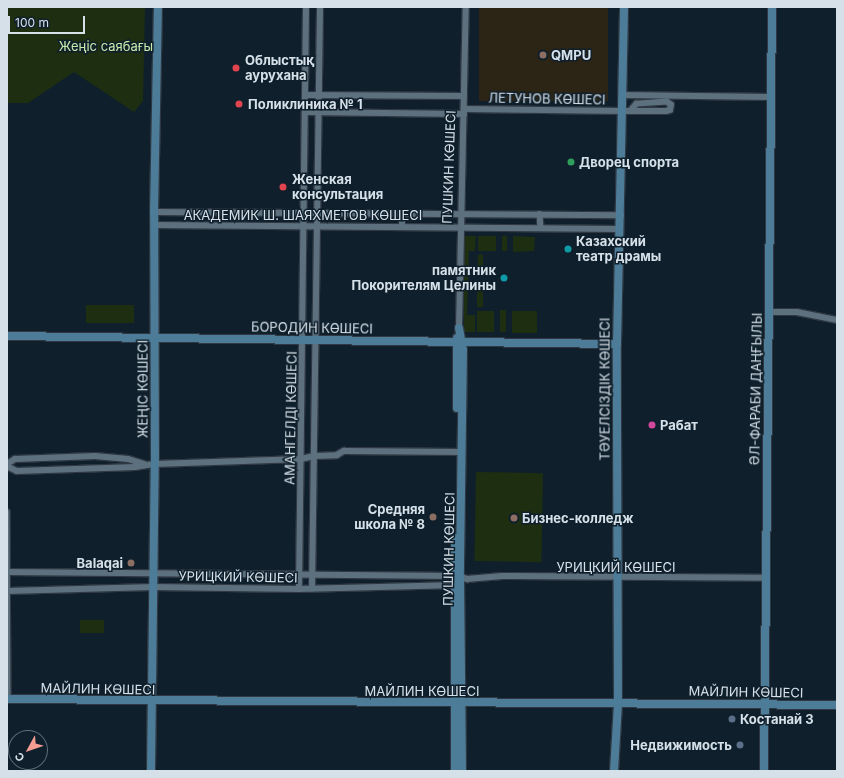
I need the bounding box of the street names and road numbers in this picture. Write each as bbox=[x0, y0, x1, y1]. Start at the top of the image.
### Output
street label: ЛЕТУНОВ КӨШЕСІ bbox=[488, 90, 606, 108]
street label: ПУШКИН КӨШЕСІ bbox=[439, 110, 459, 224]
street label: АКАДЕМИК Ш. ШАЯХМЕТОВ КӨШЕСІ bbox=[184, 207, 422, 223]
street label: ӘЛ-ФАРАБИ ДАҢҒЫЛЫ bbox=[747, 313, 765, 465]
street label: ТӘУЕЛСІЗДІК КӨШЕСІ bbox=[597, 318, 613, 460]
street label: БОРОДИН КӨШЕСІ bbox=[251, 319, 373, 337]
street label: ЖЕҢІС КӨШЕСІ bbox=[135, 340, 151, 438]
street label: АМАНГЕЛДІ КӨШЕСІ bbox=[282, 351, 300, 485]
street label: ПУШКИН КӨШЕСІ bbox=[440, 492, 458, 606]
street label: УРИЦКИЙ КӨШЕСІ bbox=[556, 559, 676, 575]
street label: УРИЦКИЙ КӨШЕСІ bbox=[178, 568, 298, 586]
street label: МАЙЛИН КӨШЕСІ bbox=[40, 680, 156, 698]
street label: МАЙЛИН КӨШЕСІ bbox=[365, 683, 479, 699]
street label: МАЙЛИН КӨШЕСІ bbox=[688, 683, 804, 701]

